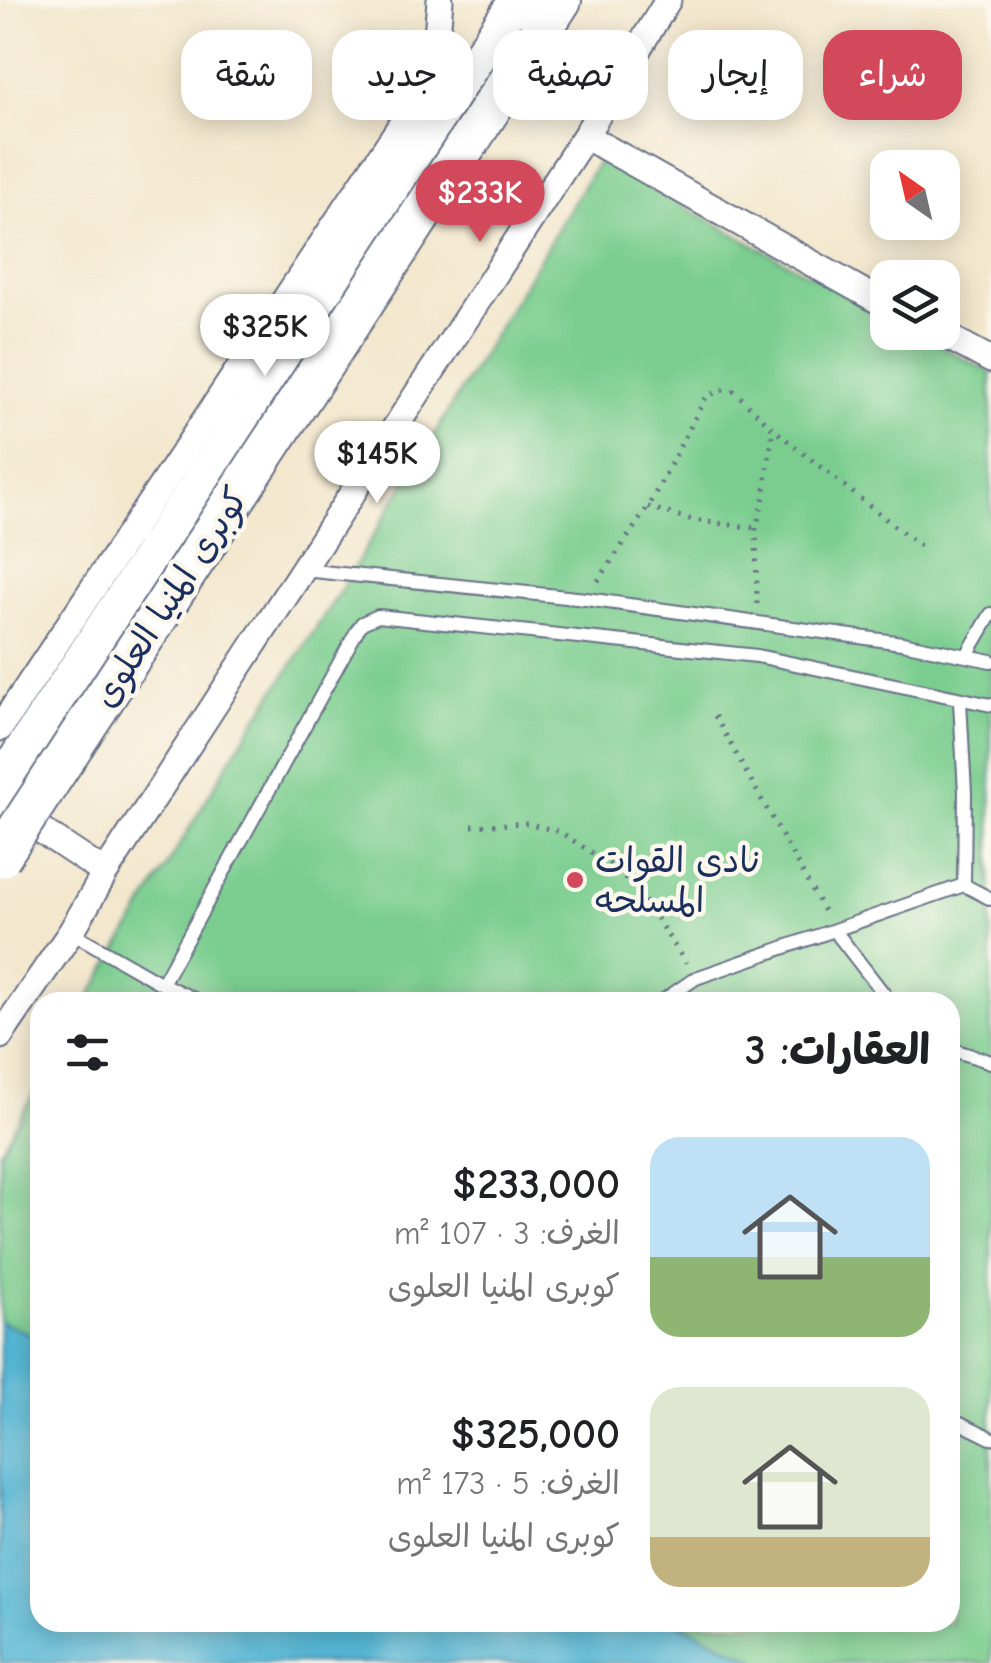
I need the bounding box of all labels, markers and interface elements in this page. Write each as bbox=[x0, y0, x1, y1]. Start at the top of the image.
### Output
chip: شقة bbox=[181, 30, 312, 120]
chip: جديد bbox=[332, 30, 473, 120]
chip: تصفية bbox=[493, 30, 648, 120]
chip: إيجار bbox=[668, 30, 803, 120]
chip: شراء bbox=[823, 30, 962, 120]
north arrow bbox=[870, 150, 960, 240]
map controls bbox=[870, 150, 960, 350]
pin: $233K bbox=[410, 160, 550, 245]
text: $233K bbox=[438, 174, 522, 211]
button: layers bbox=[870, 260, 960, 350]
pin: $325K bbox=[195, 294, 335, 379]
text: $325K bbox=[222, 308, 308, 345]
pin: $145K bbox=[307, 421, 447, 506]
text: $145K bbox=[336, 435, 418, 472]
street label: كوبرى المنيا العلوى bbox=[84, 480, 258, 716]
place label: نادى القوات المسلحه bbox=[595, 840, 762, 921]
marker: نادى القوات المسلحه bbox=[564, 869, 586, 891]
icon: filters bbox=[60, 1025, 115, 1080]
text: العقارات: 3 bbox=[745, 1026, 930, 1075]
text: $233,000 bbox=[452, 1160, 620, 1209]
icon: home bbox=[730, 1177, 850, 1297]
text: الغرف: 3 · 107 m² bbox=[394, 1215, 620, 1252]
text: كوبرى المنيا العلوى bbox=[388, 1268, 620, 1305]
text: $325,000 bbox=[451, 1410, 620, 1459]
icon: home bbox=[730, 1427, 850, 1547]
text: الغرف: 5 · 173 m² bbox=[396, 1465, 620, 1502]
text: كوبرى المنيا العلوى bbox=[388, 1518, 620, 1555]

